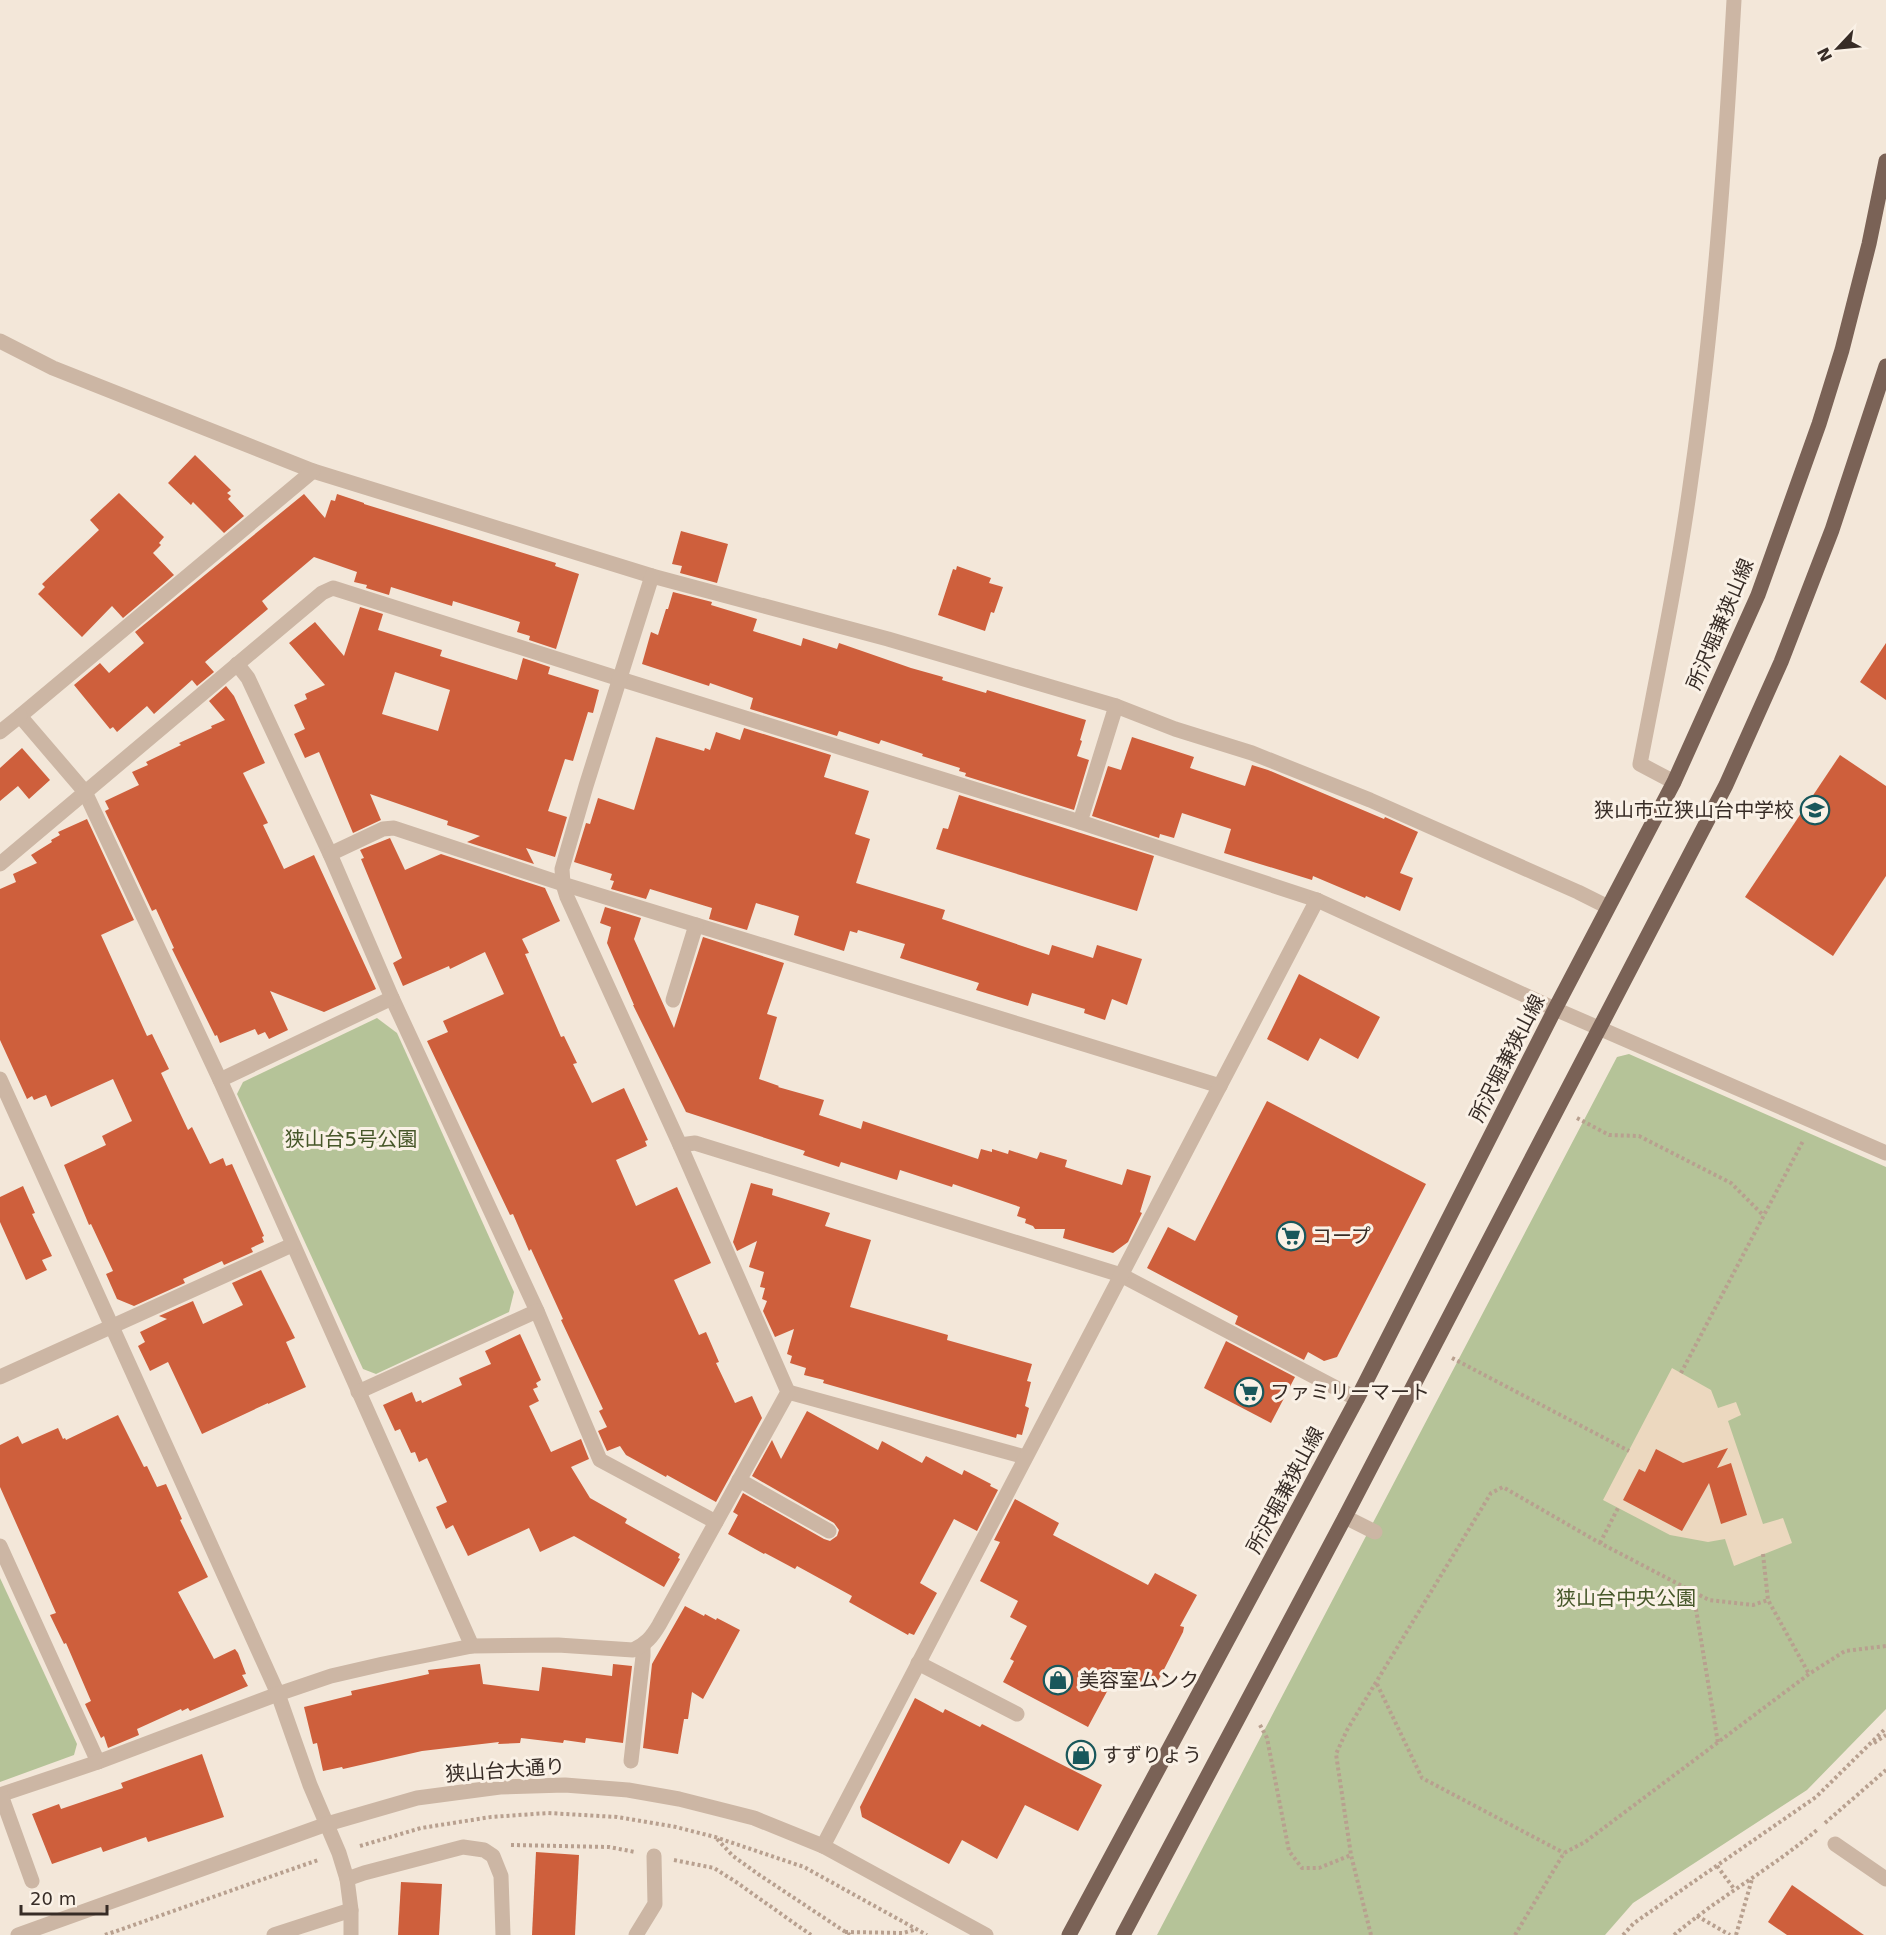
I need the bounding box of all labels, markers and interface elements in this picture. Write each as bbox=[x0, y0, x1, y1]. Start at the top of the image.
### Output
north arrow bbox=[1808, 18, 1868, 78]
text: N bbox=[1813, 44, 1836, 65]
street label: 所沢堀兼狭山線 bbox=[1682, 555, 1758, 693]
school or university icon: 狭山市立狭山台中学校 bbox=[1799, 794, 1831, 826]
place label: 狭山市立狭山台中学校 bbox=[1594, 798, 1794, 822]
street label: 所沢堀兼狭山線 bbox=[1465, 990, 1549, 1126]
park label: 狭山台5号公園 bbox=[285, 1127, 417, 1151]
supermarket icon: コープ bbox=[1275, 1220, 1307, 1252]
place label: コープ bbox=[1312, 1224, 1371, 1248]
supermarket icon: ファミリーマート bbox=[1233, 1376, 1265, 1408]
place label: ファミリーマート bbox=[1270, 1380, 1430, 1404]
street label: 所沢堀兼狭山線 bbox=[1242, 1423, 1328, 1557]
park label: 狭山台中央公園 bbox=[1556, 1586, 1696, 1610]
shop icon: 美容室ムンク bbox=[1042, 1664, 1074, 1696]
place label: 美容室ムンク bbox=[1079, 1668, 1199, 1692]
shop icon: すずりょう bbox=[1065, 1739, 1097, 1771]
place label: すずりょう bbox=[1102, 1743, 1202, 1767]
street label: 狭山台大通り bbox=[444, 1754, 566, 1786]
scale bar bbox=[21, 1878, 106, 1916]
text: 20 m bbox=[30, 1888, 76, 1909]

